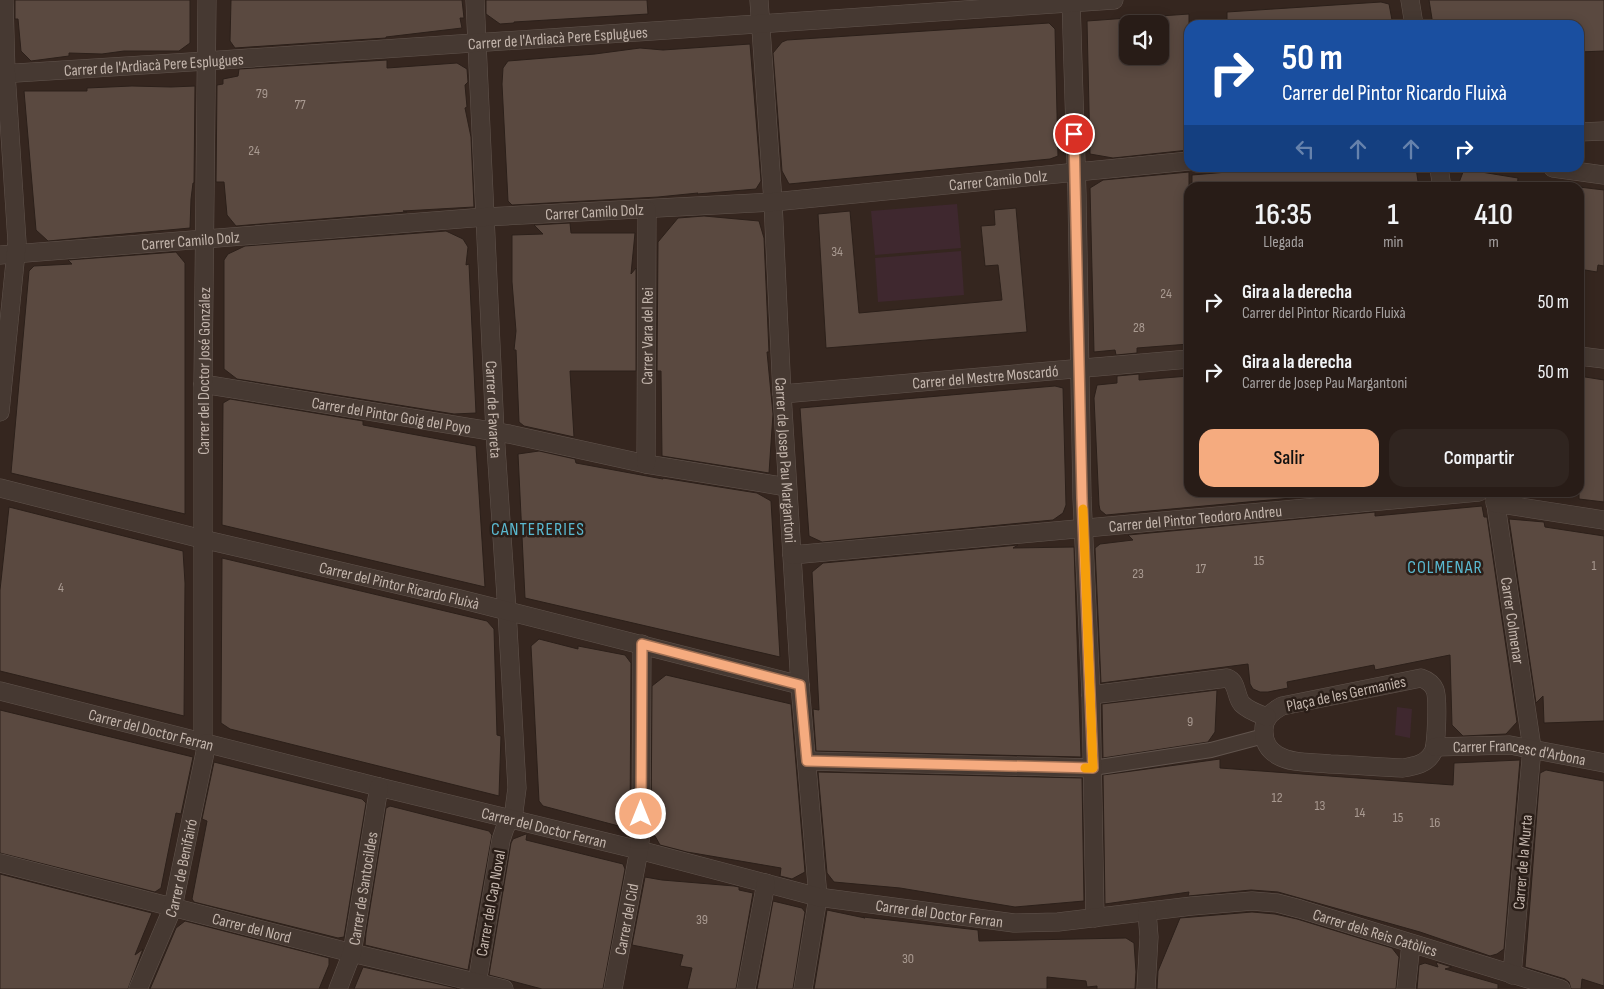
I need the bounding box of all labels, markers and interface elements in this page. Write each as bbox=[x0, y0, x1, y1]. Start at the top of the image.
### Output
map controls bbox=[1119, 15, 1169, 65]
button: sound bbox=[1119, 15, 1169, 65]
street label: Carrer de l'Ardiacà Pere Esplugues bbox=[467, 23, 649, 54]
text: 50 m bbox=[1282, 37, 1343, 80]
icon: right bbox=[1199, 40, 1264, 105]
street label: Carrer de l'Ardiacà Pere Esplugues bbox=[63, 50, 245, 81]
text: Carrer del Pintor Ricardo Fluixà bbox=[1282, 80, 1507, 107]
house number: 79 bbox=[256, 85, 268, 102]
house number: 77 bbox=[294, 96, 306, 113]
pin bbox=[1053, 113, 1095, 155]
icon: arrive bbox=[1060, 120, 1088, 148]
icon: left bbox=[1291, 135, 1319, 163]
icon: ahead bbox=[1344, 135, 1372, 163]
icon: ahead bbox=[1397, 135, 1425, 163]
icon: right bbox=[1450, 135, 1478, 163]
house number: 24 bbox=[248, 142, 260, 159]
street label: Carrer Camilo Dolz bbox=[948, 167, 1048, 196]
text: 16:35 bbox=[1255, 197, 1312, 233]
text: 1 bbox=[1388, 197, 1399, 233]
text: 410 bbox=[1474, 197, 1513, 233]
street label: Carrer Camilo Dolz bbox=[545, 201, 644, 225]
street label: Carrer Camilo Dolz bbox=[141, 228, 241, 255]
text: Llegada bbox=[1263, 233, 1304, 252]
text: min bbox=[1383, 233, 1403, 252]
text: m bbox=[1488, 233, 1499, 252]
house number: 34 bbox=[831, 243, 843, 260]
text: Gira a la derecha bbox=[1242, 281, 1352, 304]
house number: 24 bbox=[1160, 285, 1172, 302]
street label: Carrer del Doctor José González bbox=[195, 287, 215, 455]
street label: Carrer Vara del Rei bbox=[638, 287, 658, 385]
icon: right bbox=[1199, 288, 1227, 316]
text: 50 m bbox=[1538, 291, 1569, 314]
text: Carrer del Pintor Ricardo Fluixà bbox=[1242, 304, 1406, 323]
house number: 28 bbox=[1133, 319, 1145, 336]
text: Gira a la derecha bbox=[1242, 351, 1352, 374]
icon: right bbox=[1199, 358, 1227, 386]
street label: Carrer de Favareta bbox=[481, 360, 505, 459]
text: 50 m bbox=[1538, 361, 1569, 384]
street label: Carrer del Mestre Moscardó bbox=[911, 362, 1059, 394]
text: Carrer de Josep Pau Margantoni bbox=[1242, 374, 1407, 393]
street label: Carrer de Josep Pau Margantoni bbox=[770, 377, 799, 543]
street label: Carrer del Pintor Goig del Poyo bbox=[310, 394, 472, 439]
button: Salir bbox=[1199, 429, 1379, 487]
button: Compartir bbox=[1389, 429, 1569, 487]
street label: Carrer del Pintor Teodoro Andreu bbox=[1108, 502, 1283, 537]
district label: CANTERERIES bbox=[491, 519, 585, 540]
house number: 15 bbox=[1254, 552, 1265, 569]
district label: COLMENAR bbox=[1407, 557, 1483, 578]
house number: 1 bbox=[1592, 557, 1597, 574]
street label: Carrer del Pintor Ricardo Fluixà bbox=[317, 559, 481, 614]
house number: 17 bbox=[1196, 560, 1207, 577]
house number: 23 bbox=[1132, 565, 1144, 582]
street label: Carrer Colmenar bbox=[1496, 576, 1528, 666]
house number: 4 bbox=[58, 579, 64, 596]
street label: Plaça de les Germanies bbox=[1285, 672, 1408, 716]
street label: Carrer del Doctor Ferran bbox=[86, 706, 215, 756]
house number: 9 bbox=[1187, 713, 1193, 730]
street label: Carrer Francesc d'Arbona bbox=[1453, 737, 1587, 770]
position arrow bbox=[614, 787, 666, 839]
house number: 12 bbox=[1272, 789, 1283, 806]
house number: 13 bbox=[1315, 797, 1326, 814]
street label: Carrer del Doctor Ferran bbox=[479, 804, 609, 853]
house number: 14 bbox=[1355, 804, 1366, 821]
house number: 15 bbox=[1393, 809, 1404, 826]
house number: 16 bbox=[1429, 814, 1441, 831]
street label: Carrer de la Murta bbox=[1510, 814, 1537, 910]
street label: Carrer de Benifairó bbox=[162, 817, 202, 921]
street label: Carrer de Santocildes bbox=[345, 830, 383, 947]
street label: Carrer del Cap Noval bbox=[473, 849, 510, 958]
street label: Carrer del Cid bbox=[612, 882, 644, 957]
street label: Carrer del Doctor Ferran bbox=[874, 897, 1004, 932]
street label: Carrer dels Reis Catòlics bbox=[1310, 906, 1440, 962]
street label: Carrer del Nord bbox=[210, 910, 293, 948]
house number: 39 bbox=[696, 911, 708, 928]
house number: 30 bbox=[902, 950, 914, 967]

